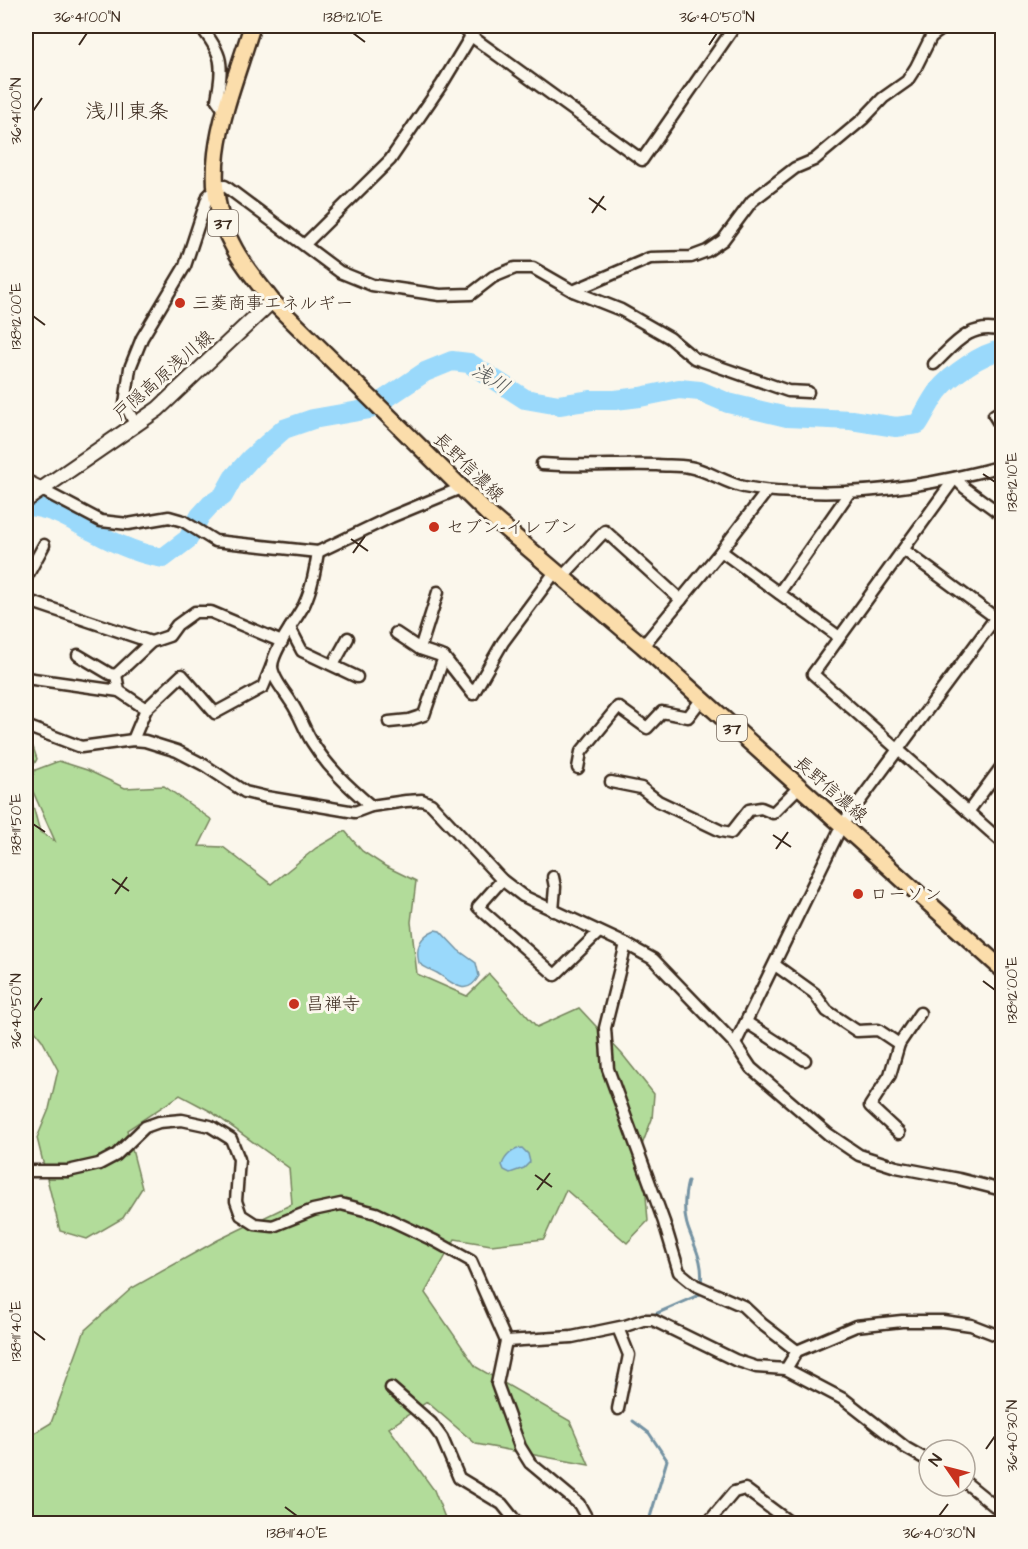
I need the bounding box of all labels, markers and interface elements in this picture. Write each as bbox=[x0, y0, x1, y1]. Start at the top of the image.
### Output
text: 36°41'00"N bbox=[54, 7, 120, 28]
text: 138°12'10"E bbox=[323, 7, 383, 28]
text: 36°40'50"N bbox=[679, 7, 755, 28]
text: 36°41'00"N bbox=[6, 78, 27, 144]
district label: 浅川東条 bbox=[85, 97, 169, 126]
road number: 37 bbox=[208, 210, 238, 236]
text: 138°12'00"E bbox=[6, 282, 27, 349]
place label: 三菱商事エネルギー bbox=[192, 291, 353, 316]
marker: 三菱商事エネルギー bbox=[173, 296, 187, 310]
street label: 戸隠高原浅川線 bbox=[108, 325, 219, 426]
water label: 浅川 bbox=[466, 357, 515, 401]
street label: 長野信濃線 bbox=[428, 427, 510, 508]
text: 138°12'10"E bbox=[1002, 452, 1023, 512]
place label: セブン-イレブン bbox=[446, 515, 578, 540]
marker: セブン-イレブン bbox=[427, 520, 441, 534]
road number: 37 bbox=[717, 715, 747, 741]
street label: 長野信濃線 bbox=[789, 750, 873, 828]
text: 138°11'50"E bbox=[6, 793, 27, 855]
place label: ローソン bbox=[870, 882, 942, 907]
marker: ローソン bbox=[851, 887, 865, 901]
text: 138°12'00"E bbox=[1002, 956, 1023, 1023]
text: 36°40'50"N bbox=[6, 973, 27, 1049]
place label: 昌禅寺 bbox=[306, 992, 360, 1017]
marker: 昌禅寺 bbox=[287, 997, 301, 1011]
text: 138°11'40"E bbox=[6, 1300, 27, 1361]
text: 36°40'30"N bbox=[1002, 1400, 1023, 1472]
north arrow bbox=[917, 1438, 977, 1498]
text: N bbox=[924, 1450, 947, 1470]
text: 138°11'40"E bbox=[267, 1523, 328, 1544]
text: 36°40'30"N bbox=[903, 1523, 975, 1544]

